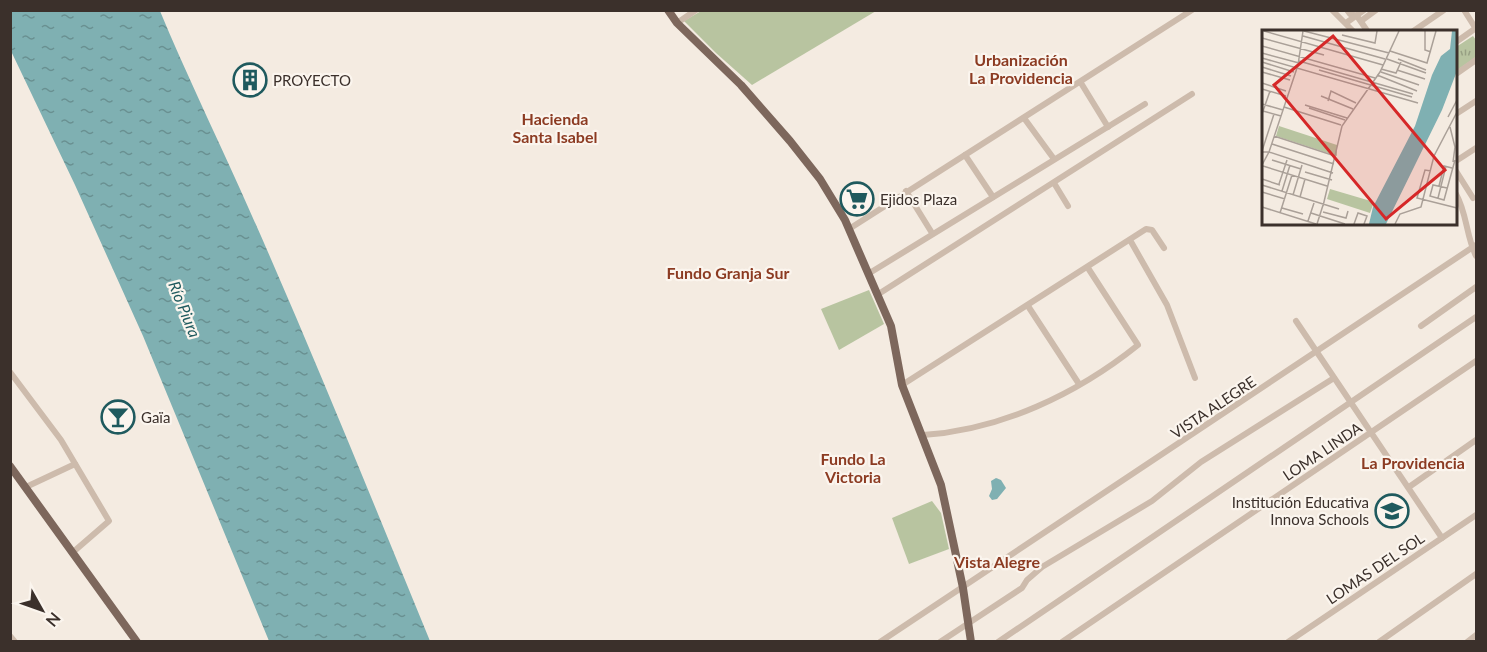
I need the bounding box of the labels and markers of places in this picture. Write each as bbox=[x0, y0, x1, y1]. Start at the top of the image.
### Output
building icon: PROYECTO bbox=[232, 62, 268, 98]
place label: PROYECTO bbox=[273, 71, 351, 89]
supermarket icon: Ejidos Plaza bbox=[839, 181, 875, 217]
place label: Ejidos Plaza bbox=[880, 190, 957, 208]
bar icon: Gaïa bbox=[100, 399, 136, 435]
place label: Gaïa bbox=[141, 408, 170, 426]
place label: Institución Educativa Innova Schools bbox=[1232, 493, 1369, 528]
school or university icon: Institución Educativa Innova Schools bbox=[1374, 493, 1410, 529]

